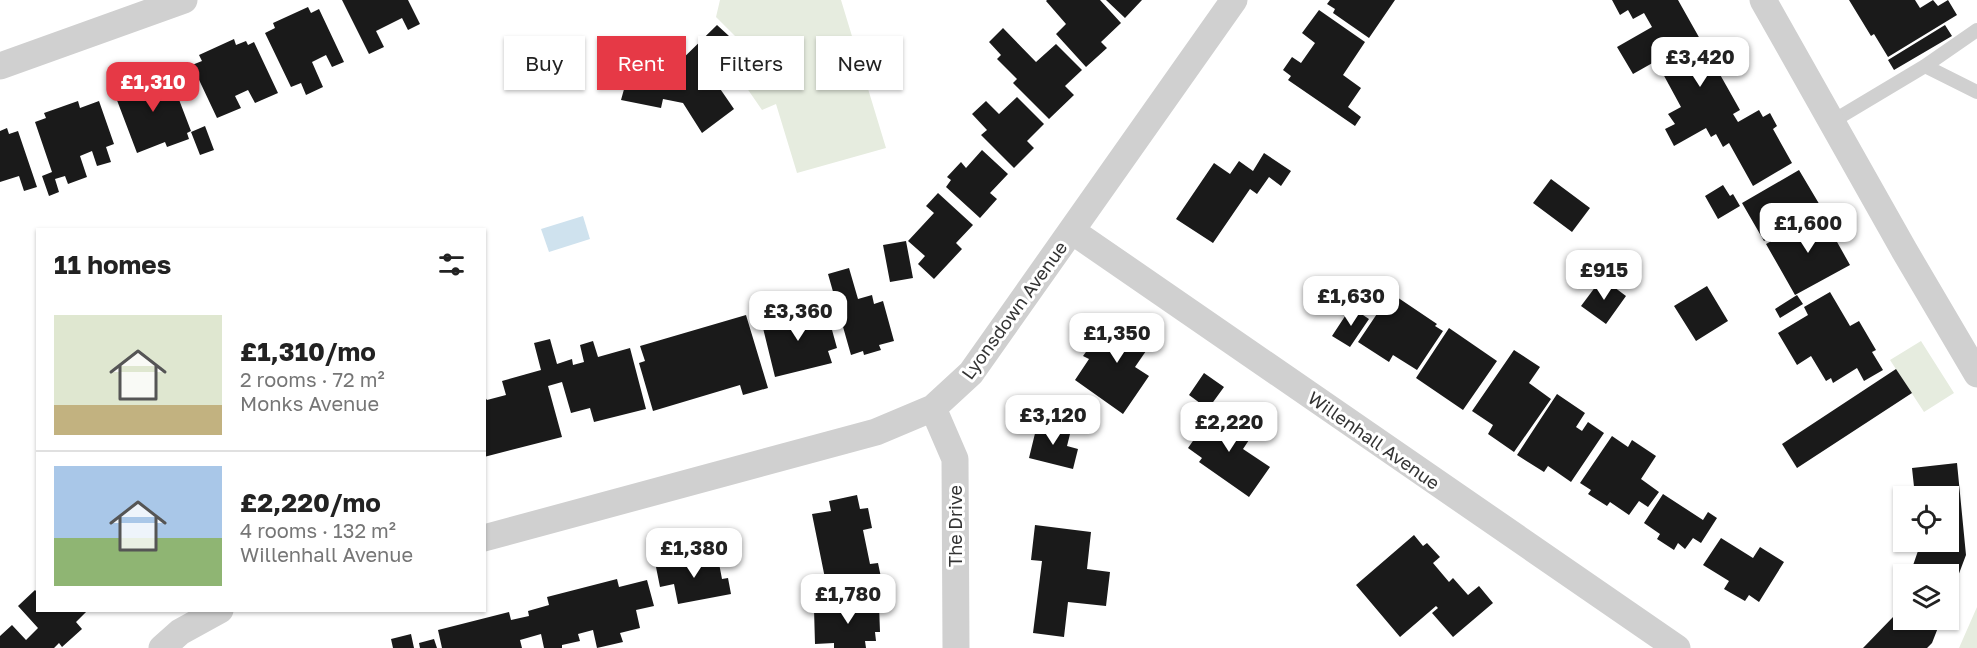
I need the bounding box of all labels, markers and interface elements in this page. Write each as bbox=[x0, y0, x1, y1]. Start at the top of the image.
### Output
chip: Buy bbox=[504, 36, 585, 90]
chip: Rent bbox=[597, 36, 686, 90]
chip: Filters bbox=[698, 36, 804, 90]
chip: New bbox=[816, 36, 903, 90]
pin: £3,420 bbox=[1651, 37, 1749, 88]
text: £3,420 bbox=[1665, 44, 1735, 68]
pin: £1,310 bbox=[104, 62, 202, 113]
text: £1,310 bbox=[120, 69, 186, 93]
pin: £1,600 bbox=[1759, 203, 1857, 254]
text: £1,600 bbox=[1774, 210, 1842, 234]
street label: Lyonsdown Avenue bbox=[957, 237, 1071, 383]
icon: filters bbox=[435, 248, 468, 281]
text: 11 homes bbox=[54, 249, 171, 280]
pin: £915 bbox=[1568, 250, 1640, 301]
text: £915 bbox=[1580, 257, 1628, 281]
pin: £1,630 bbox=[1302, 276, 1400, 327]
text: £1,630 bbox=[1317, 283, 1385, 307]
pin: £3,360 bbox=[749, 291, 847, 342]
text: £3,360 bbox=[763, 298, 833, 322]
pin: £1,350 bbox=[1068, 313, 1166, 364]
text: £1,350 bbox=[1083, 320, 1151, 344]
text: £1,310/mo bbox=[240, 336, 376, 367]
icon: home bbox=[102, 339, 174, 411]
text: 2 rooms · 72 m² bbox=[240, 367, 385, 391]
street label: Willenhall Avenue bbox=[1304, 386, 1444, 494]
text: Monks Avenue bbox=[240, 391, 379, 415]
pin: £3,120 bbox=[1004, 395, 1102, 446]
text: £3,120 bbox=[1019, 402, 1087, 426]
pin: £2,220 bbox=[1180, 402, 1278, 453]
text: £2,220 bbox=[1194, 409, 1264, 433]
street label: The Drive bbox=[944, 485, 966, 567]
map controls bbox=[1893, 486, 1959, 630]
button: locate bbox=[1893, 486, 1959, 552]
text: £2,220/mo bbox=[240, 487, 381, 518]
icon: home bbox=[102, 490, 174, 562]
text: 4 rooms · 132 m² bbox=[240, 518, 396, 542]
pin: £1,380 bbox=[645, 528, 743, 579]
text: £1,380 bbox=[660, 535, 728, 559]
text: Willenhall Avenue bbox=[240, 542, 413, 566]
button: layers bbox=[1893, 564, 1959, 630]
pin: £1,780 bbox=[799, 574, 897, 625]
text: £1,780 bbox=[815, 581, 881, 605]

